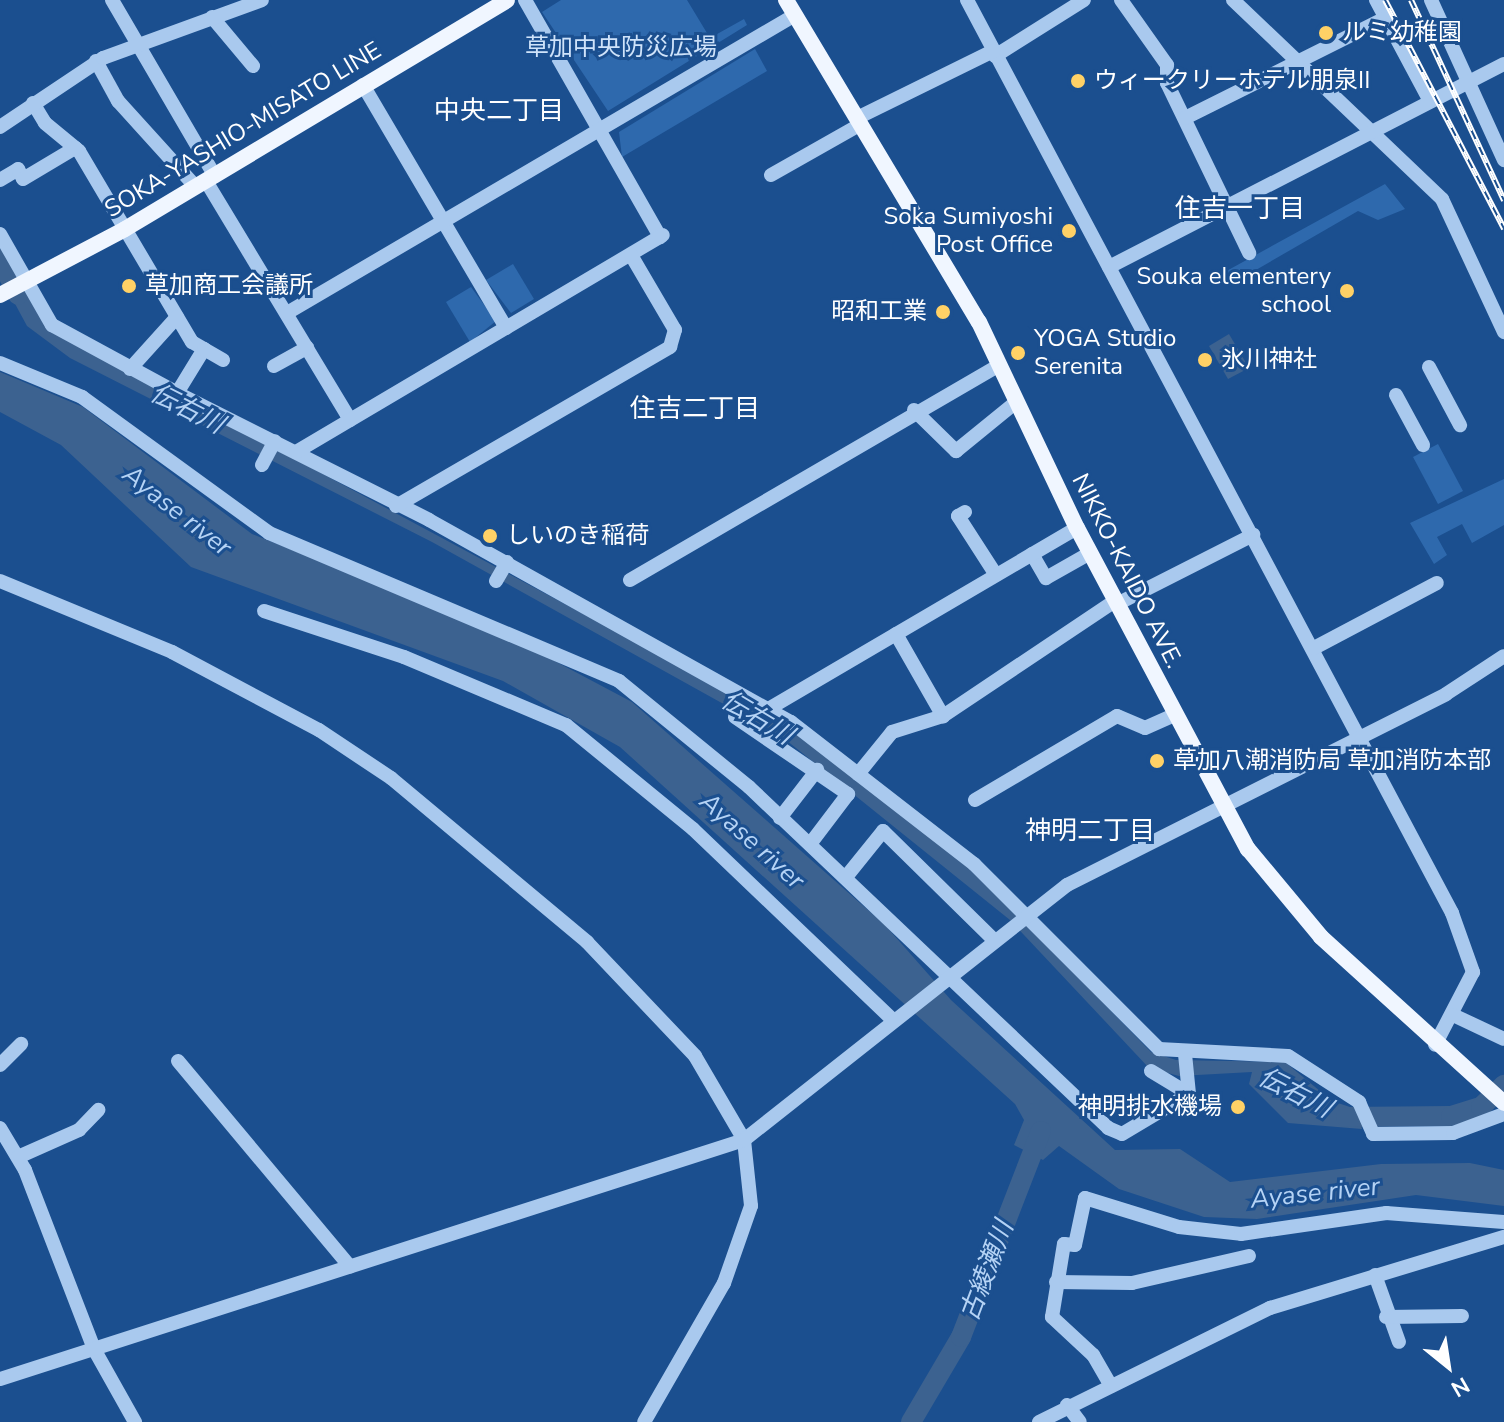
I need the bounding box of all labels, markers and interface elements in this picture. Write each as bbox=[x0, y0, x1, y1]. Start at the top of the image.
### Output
place label: ルミ幼稚園 bbox=[1342, 19, 1462, 47]
marker: ルミ幼稚園 bbox=[1317, 24, 1335, 42]
park label: 草加中央防災広場 bbox=[525, 34, 717, 62]
street label: SOKA-YASHIO-MISATO LINE bbox=[100, 36, 386, 224]
place label: ウィークリーホテル朋泉II bbox=[1094, 67, 1370, 95]
marker: ウィークリーホテル朋泉II bbox=[1069, 72, 1087, 90]
district label: 中央二丁目 bbox=[434, 95, 564, 127]
district label: 住吉一丁目 bbox=[1175, 193, 1305, 225]
place label: Soka Sumiyoshi Post Office bbox=[884, 203, 1053, 259]
marker: Soka Sumiyoshi Post Office bbox=[1060, 222, 1078, 240]
place label: Souka elementery school bbox=[1137, 263, 1331, 319]
place label: 草加商工会議所 bbox=[145, 272, 313, 300]
marker: 草加商工会議所 bbox=[120, 277, 138, 295]
marker: Souka elementery school bbox=[1338, 282, 1356, 300]
place label: 昭和工業 bbox=[831, 298, 927, 326]
marker: 昭和工業 bbox=[934, 303, 952, 321]
place label: YOGA Studio Serenita bbox=[1034, 325, 1176, 381]
marker: YOGA Studio Serenita bbox=[1009, 344, 1027, 362]
place label: 氷川神社 bbox=[1221, 346, 1317, 374]
marker: 氷川神社 bbox=[1196, 351, 1214, 369]
water label: 伝右川 bbox=[145, 377, 229, 441]
district label: 住吉二丁目 bbox=[630, 393, 760, 425]
water label: Ayase river bbox=[116, 459, 238, 563]
street label: NIKKO-KAIDO AVE. bbox=[1065, 469, 1189, 673]
place label: しいのき稲荷 bbox=[506, 522, 650, 550]
marker: しいのき稲荷 bbox=[481, 527, 499, 545]
water label: 伝右川 bbox=[716, 685, 798, 751]
place label: 草加八潮消防局 草加消防本部 bbox=[1173, 747, 1491, 775]
marker: 草加八潮消防局 草加消防本部 bbox=[1148, 752, 1166, 770]
water label: Ayase river bbox=[693, 786, 811, 896]
district label: 神明二丁目 bbox=[1025, 815, 1155, 847]
water label: 伝右川 bbox=[1253, 1061, 1337, 1125]
place label: 神明排水機場 bbox=[1078, 1093, 1222, 1121]
marker: 神明排水機場 bbox=[1229, 1098, 1247, 1116]
water label: Ayase river bbox=[1249, 1171, 1381, 1215]
water label: 古綾瀬川 bbox=[954, 1217, 1020, 1325]
north arrow bbox=[1408, 1326, 1488, 1406]
text: N bbox=[1445, 1370, 1475, 1404]

